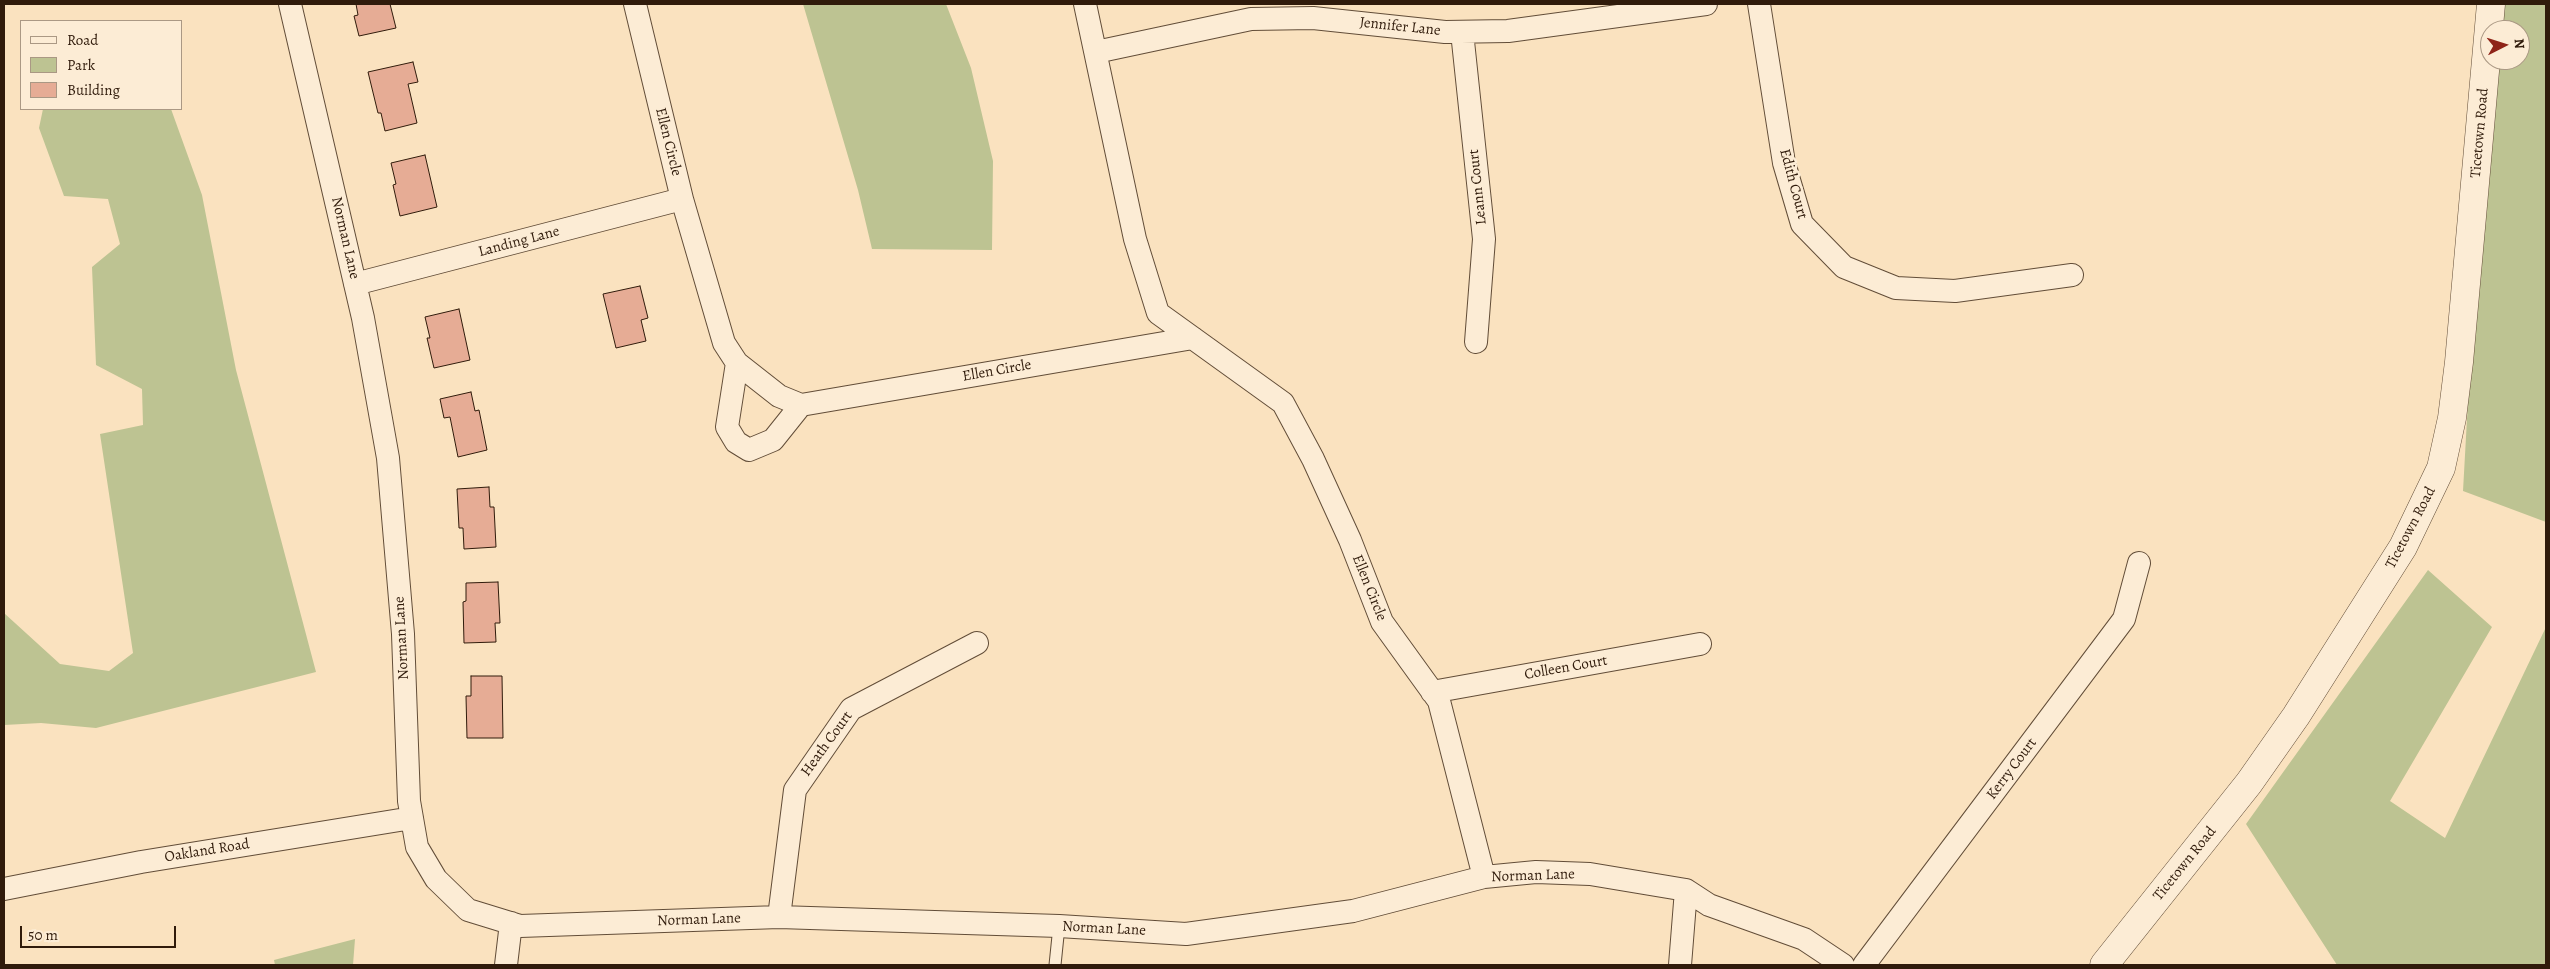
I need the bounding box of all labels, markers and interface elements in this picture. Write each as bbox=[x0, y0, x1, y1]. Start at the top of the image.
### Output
street label: Jennifer Lane bbox=[1359, 14, 1441, 40]
legend bbox=[20, 20, 182, 110]
north arrow bbox=[2480, 20, 2530, 70]
text: Road bbox=[67, 30, 98, 50]
text: N bbox=[2510, 38, 2529, 50]
text: Park bbox=[67, 55, 95, 75]
text: Building bbox=[67, 80, 120, 100]
street label: Ticetown Road bbox=[2467, 87, 2493, 179]
street label: Ellen Circle bbox=[651, 106, 685, 178]
street label: Edith Court bbox=[1775, 147, 1811, 221]
street label: Leann Court bbox=[1465, 148, 1491, 226]
street label: Norman Lane bbox=[327, 195, 363, 281]
street label: Landing Lane bbox=[476, 223, 562, 261]
street label: Ellen Circle bbox=[961, 356, 1033, 386]
street label: Ticetown Road bbox=[2382, 484, 2440, 572]
street label: Ellen Circle bbox=[1348, 552, 1390, 624]
street label: Norman Lane bbox=[391, 596, 413, 680]
street label: Colleen Court bbox=[1523, 652, 1609, 684]
street label: Heath Court bbox=[797, 708, 857, 780]
street label: Kerry Court bbox=[1983, 735, 2041, 803]
street label: Ticetown Road bbox=[2150, 823, 2220, 905]
street label: Oakland Road bbox=[163, 835, 251, 867]
street label: Norman Lane bbox=[1491, 866, 1575, 886]
street label: Norman Lane bbox=[657, 910, 741, 930]
scale bar bbox=[22, 916, 179, 948]
street label: Norman Lane bbox=[1062, 918, 1146, 940]
text: 50 m bbox=[28, 925, 58, 945]

